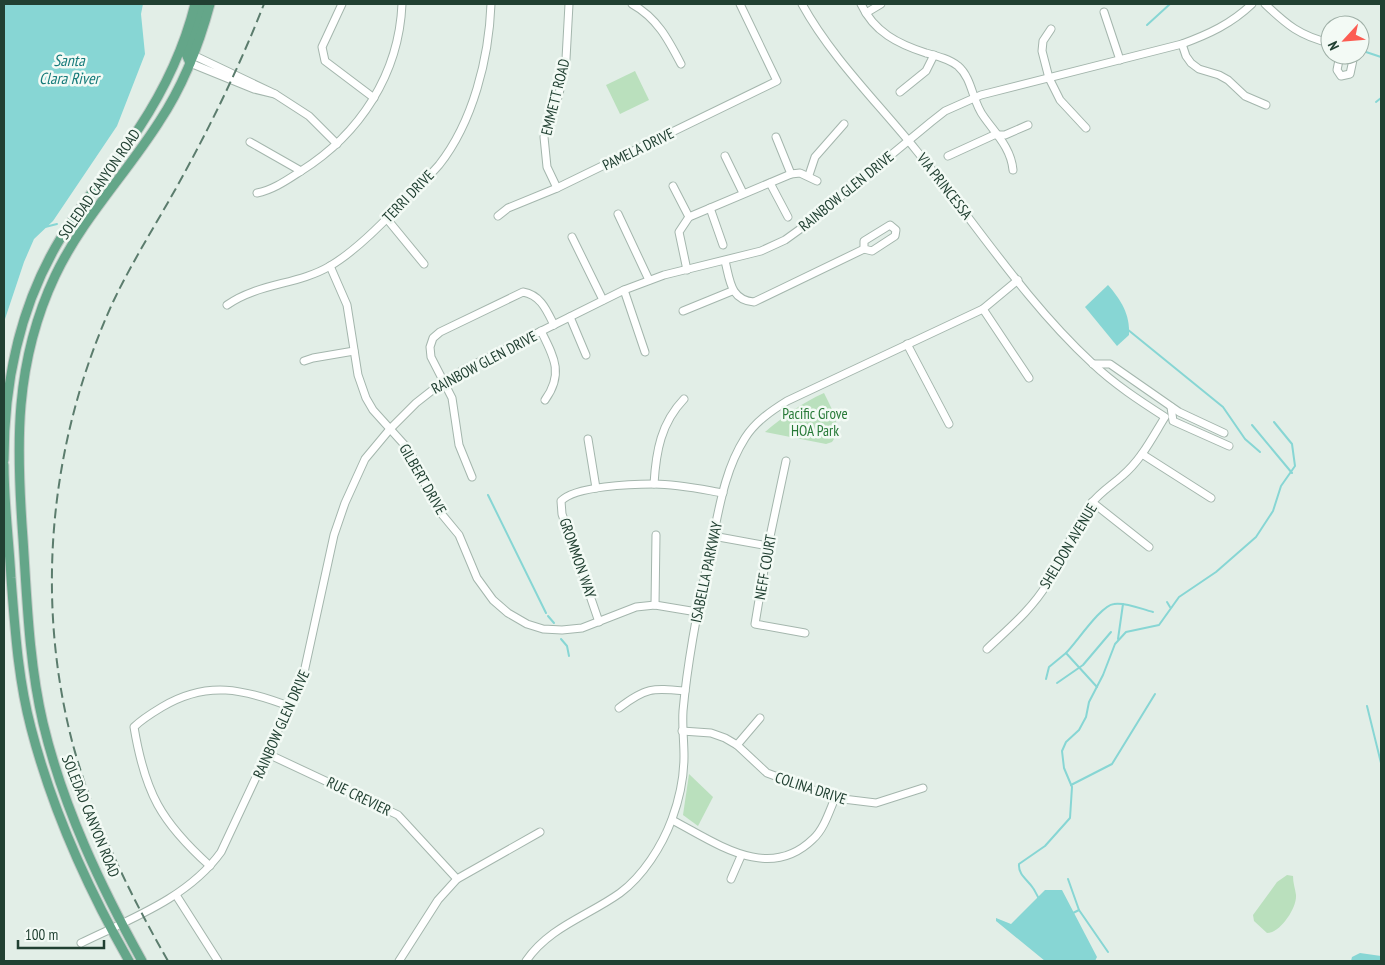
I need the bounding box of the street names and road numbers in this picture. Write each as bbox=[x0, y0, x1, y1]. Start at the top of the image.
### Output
street label: EMMETT ROAD bbox=[536, 57, 574, 137]
street label: PAMELA DRIVE bbox=[599, 124, 677, 174]
street label: SOLEDAD CANYON ROAD bbox=[54, 125, 144, 243]
street label: RAINBOW GLEN DRIVE bbox=[795, 147, 897, 235]
street label: VIA PRINCESSA bbox=[913, 148, 977, 224]
street label: TERRI DRIVE bbox=[378, 166, 438, 226]
street label: RAINBOW GLEN DRIVE bbox=[428, 326, 540, 398]
street label: GILBERT DRIVE bbox=[395, 440, 451, 518]
street label: SHELDON AVENUE bbox=[1035, 500, 1101, 592]
street label: GROMMON WAY bbox=[555, 515, 601, 601]
street label: ISABELLA PARKWAY bbox=[686, 519, 726, 624]
street label: NEFF COURT bbox=[750, 533, 780, 601]
street label: RAINBOW GLEN DRIVE bbox=[249, 667, 313, 781]
street label: SOLEDAD CANYON ROAD bbox=[58, 752, 124, 880]
street label: COLINA DRIVE bbox=[773, 767, 849, 809]
street label: RUE CREVIER bbox=[324, 772, 394, 820]

